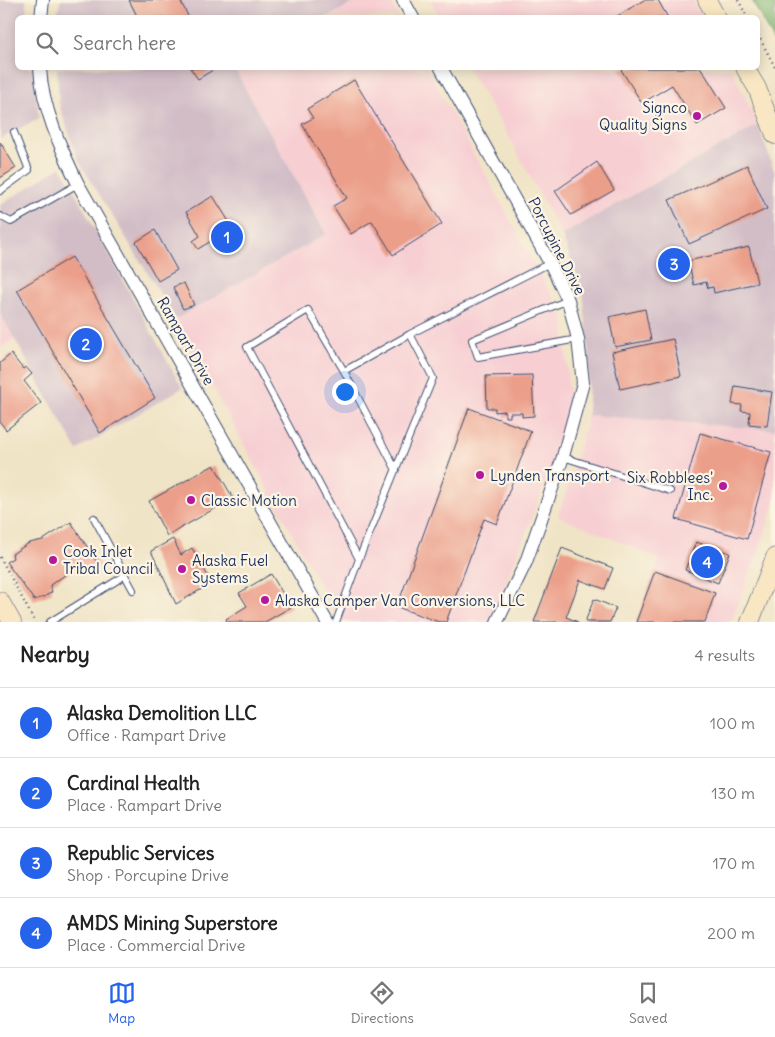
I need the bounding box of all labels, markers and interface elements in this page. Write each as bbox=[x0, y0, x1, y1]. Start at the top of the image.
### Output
search box bbox=[15, 15, 760, 70]
icon: search bbox=[33, 29, 61, 57]
text: Search here bbox=[73, 31, 176, 55]
place label: Signco Quality Signs bbox=[599, 98, 687, 134]
marker: Signco Quality Signs bbox=[691, 110, 703, 122]
street label: Porcupine Drive bbox=[524, 194, 590, 298]
pin: 1 bbox=[211, 218, 243, 256]
pin: 3 bbox=[658, 245, 690, 283]
street label: Rampart Drive bbox=[153, 294, 219, 388]
pin: 2 bbox=[70, 325, 102, 363]
your location bbox=[332, 379, 358, 405]
place label: Lynden Transport bbox=[490, 466, 609, 485]
place label: Six Robblees' Inc. bbox=[627, 468, 713, 504]
marker: Lynden Transport bbox=[474, 469, 486, 481]
marker: Six Robblees' Inc. bbox=[717, 480, 729, 492]
place label: Classic Motion bbox=[201, 491, 297, 510]
marker: Classic Motion bbox=[185, 494, 197, 506]
place label: Cook Inlet Tribal Council bbox=[63, 542, 153, 578]
pin: 4 bbox=[691, 543, 723, 581]
place label: Alaska Fuel Systems bbox=[192, 551, 268, 587]
marker: Cook Inlet Tribal Council bbox=[47, 554, 59, 566]
marker: Alaska Fuel Systems bbox=[176, 563, 188, 575]
place label: Alaska Camper Van Conversions, LLC bbox=[275, 591, 525, 610]
marker: Alaska Camper Van Conversions, LLC bbox=[259, 594, 271, 606]
text: Nearby bbox=[20, 641, 90, 668]
text: 4 results bbox=[694, 645, 755, 665]
text: Alaska Demolition LLC bbox=[67, 701, 257, 725]
text: 1 bbox=[33, 713, 39, 733]
text: 100 m bbox=[710, 713, 755, 733]
text: Office · Rampart Drive bbox=[67, 725, 226, 745]
text: Cardinal Health bbox=[67, 771, 200, 795]
text: 2 bbox=[32, 783, 40, 803]
text: 130 m bbox=[711, 783, 755, 803]
text: Place · Rampart Drive bbox=[67, 795, 222, 815]
text: Republic Services bbox=[67, 841, 214, 865]
text: 3 bbox=[31, 853, 41, 873]
text: 170 m bbox=[712, 853, 755, 873]
text: Shop · Porcupine Drive bbox=[67, 865, 229, 885]
text: AMDS Mining Superstore bbox=[67, 911, 278, 935]
text: 4 bbox=[31, 923, 41, 943]
text: 200 m bbox=[707, 923, 755, 943]
text: Place · Commercial Drive bbox=[67, 935, 245, 955]
tab: Map bbox=[108, 979, 136, 1027]
tab: Directions bbox=[351, 979, 414, 1027]
tab: Saved bbox=[629, 979, 667, 1027]

